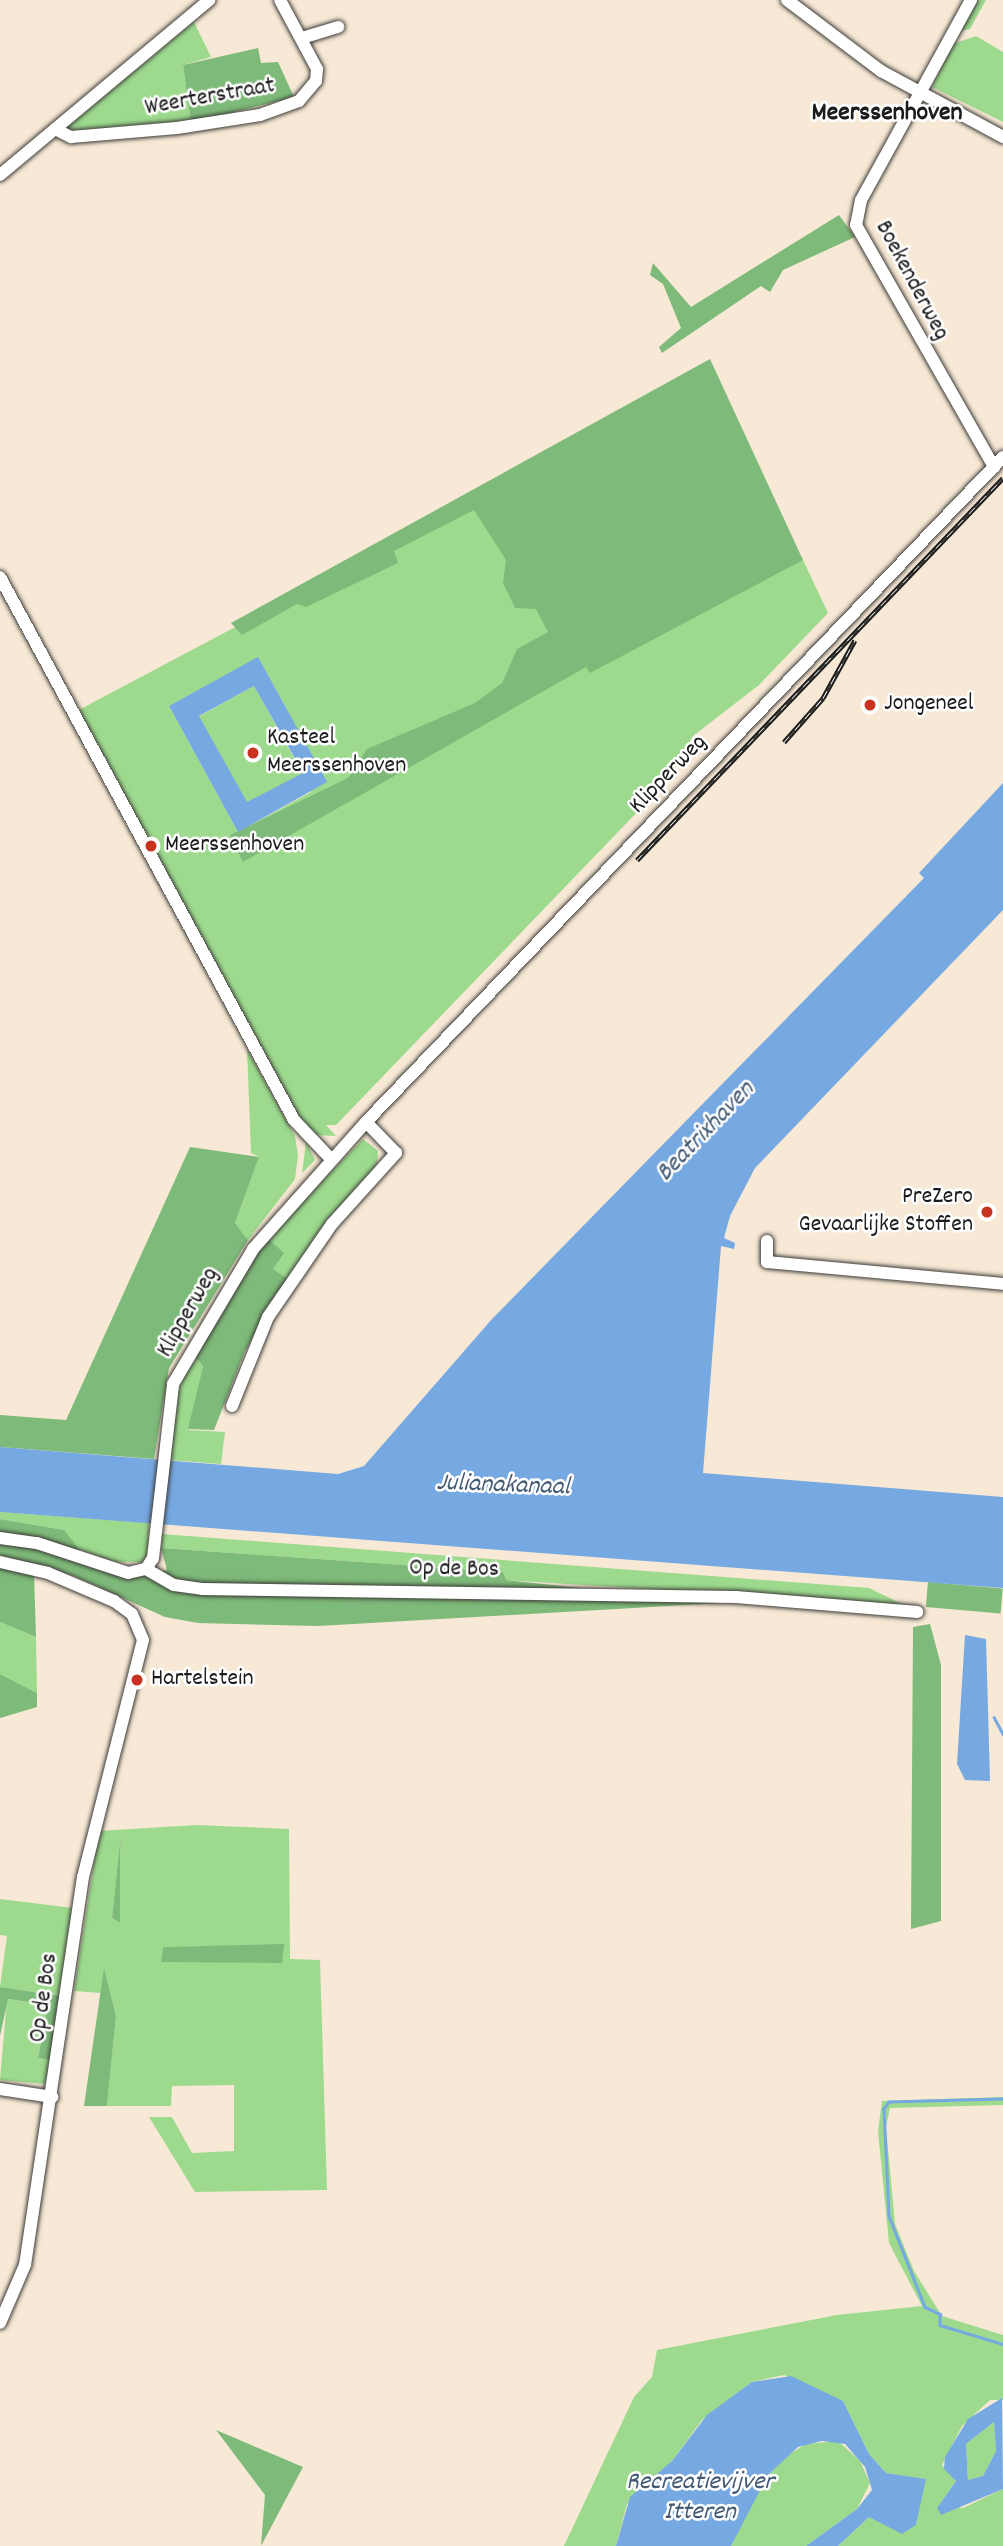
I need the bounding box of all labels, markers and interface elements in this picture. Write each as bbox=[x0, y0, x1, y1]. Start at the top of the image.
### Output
street label: Weerterstraat bbox=[143, 72, 277, 124]
district label: Meerssenhoven bbox=[812, 98, 962, 130]
street label: Boekenderweg bbox=[867, 216, 955, 346]
place label: Jongeneel bbox=[884, 691, 973, 719]
marker: Jongeneel bbox=[862, 697, 878, 713]
place label: Kasteel Meerssenhoven bbox=[267, 725, 406, 781]
street label: Klipperweg bbox=[624, 729, 714, 821]
marker: Kasteel Meerssenhoven bbox=[245, 745, 261, 761]
place label: Meerssenhoven bbox=[165, 832, 304, 860]
marker: Meerssenhoven bbox=[143, 838, 159, 854]
water label: Beatrixhaven bbox=[650, 1075, 762, 1189]
place label: PreZero Gevaarlijke Stoffen bbox=[799, 1184, 973, 1240]
marker: PreZero Gevaarlijke Stoffen bbox=[979, 1204, 995, 1220]
street label: Klipperweg bbox=[152, 1263, 226, 1363]
water label: Julianakanaal bbox=[436, 1468, 570, 1504]
street label: Op de Bos bbox=[409, 1555, 499, 1585]
place label: Hartelstein bbox=[151, 1666, 254, 1694]
marker: Hartelstein bbox=[129, 1672, 145, 1688]
street label: Op de Bos bbox=[24, 1952, 66, 2044]
water label: Recreatievijver Itteren bbox=[626, 2467, 774, 2528]

